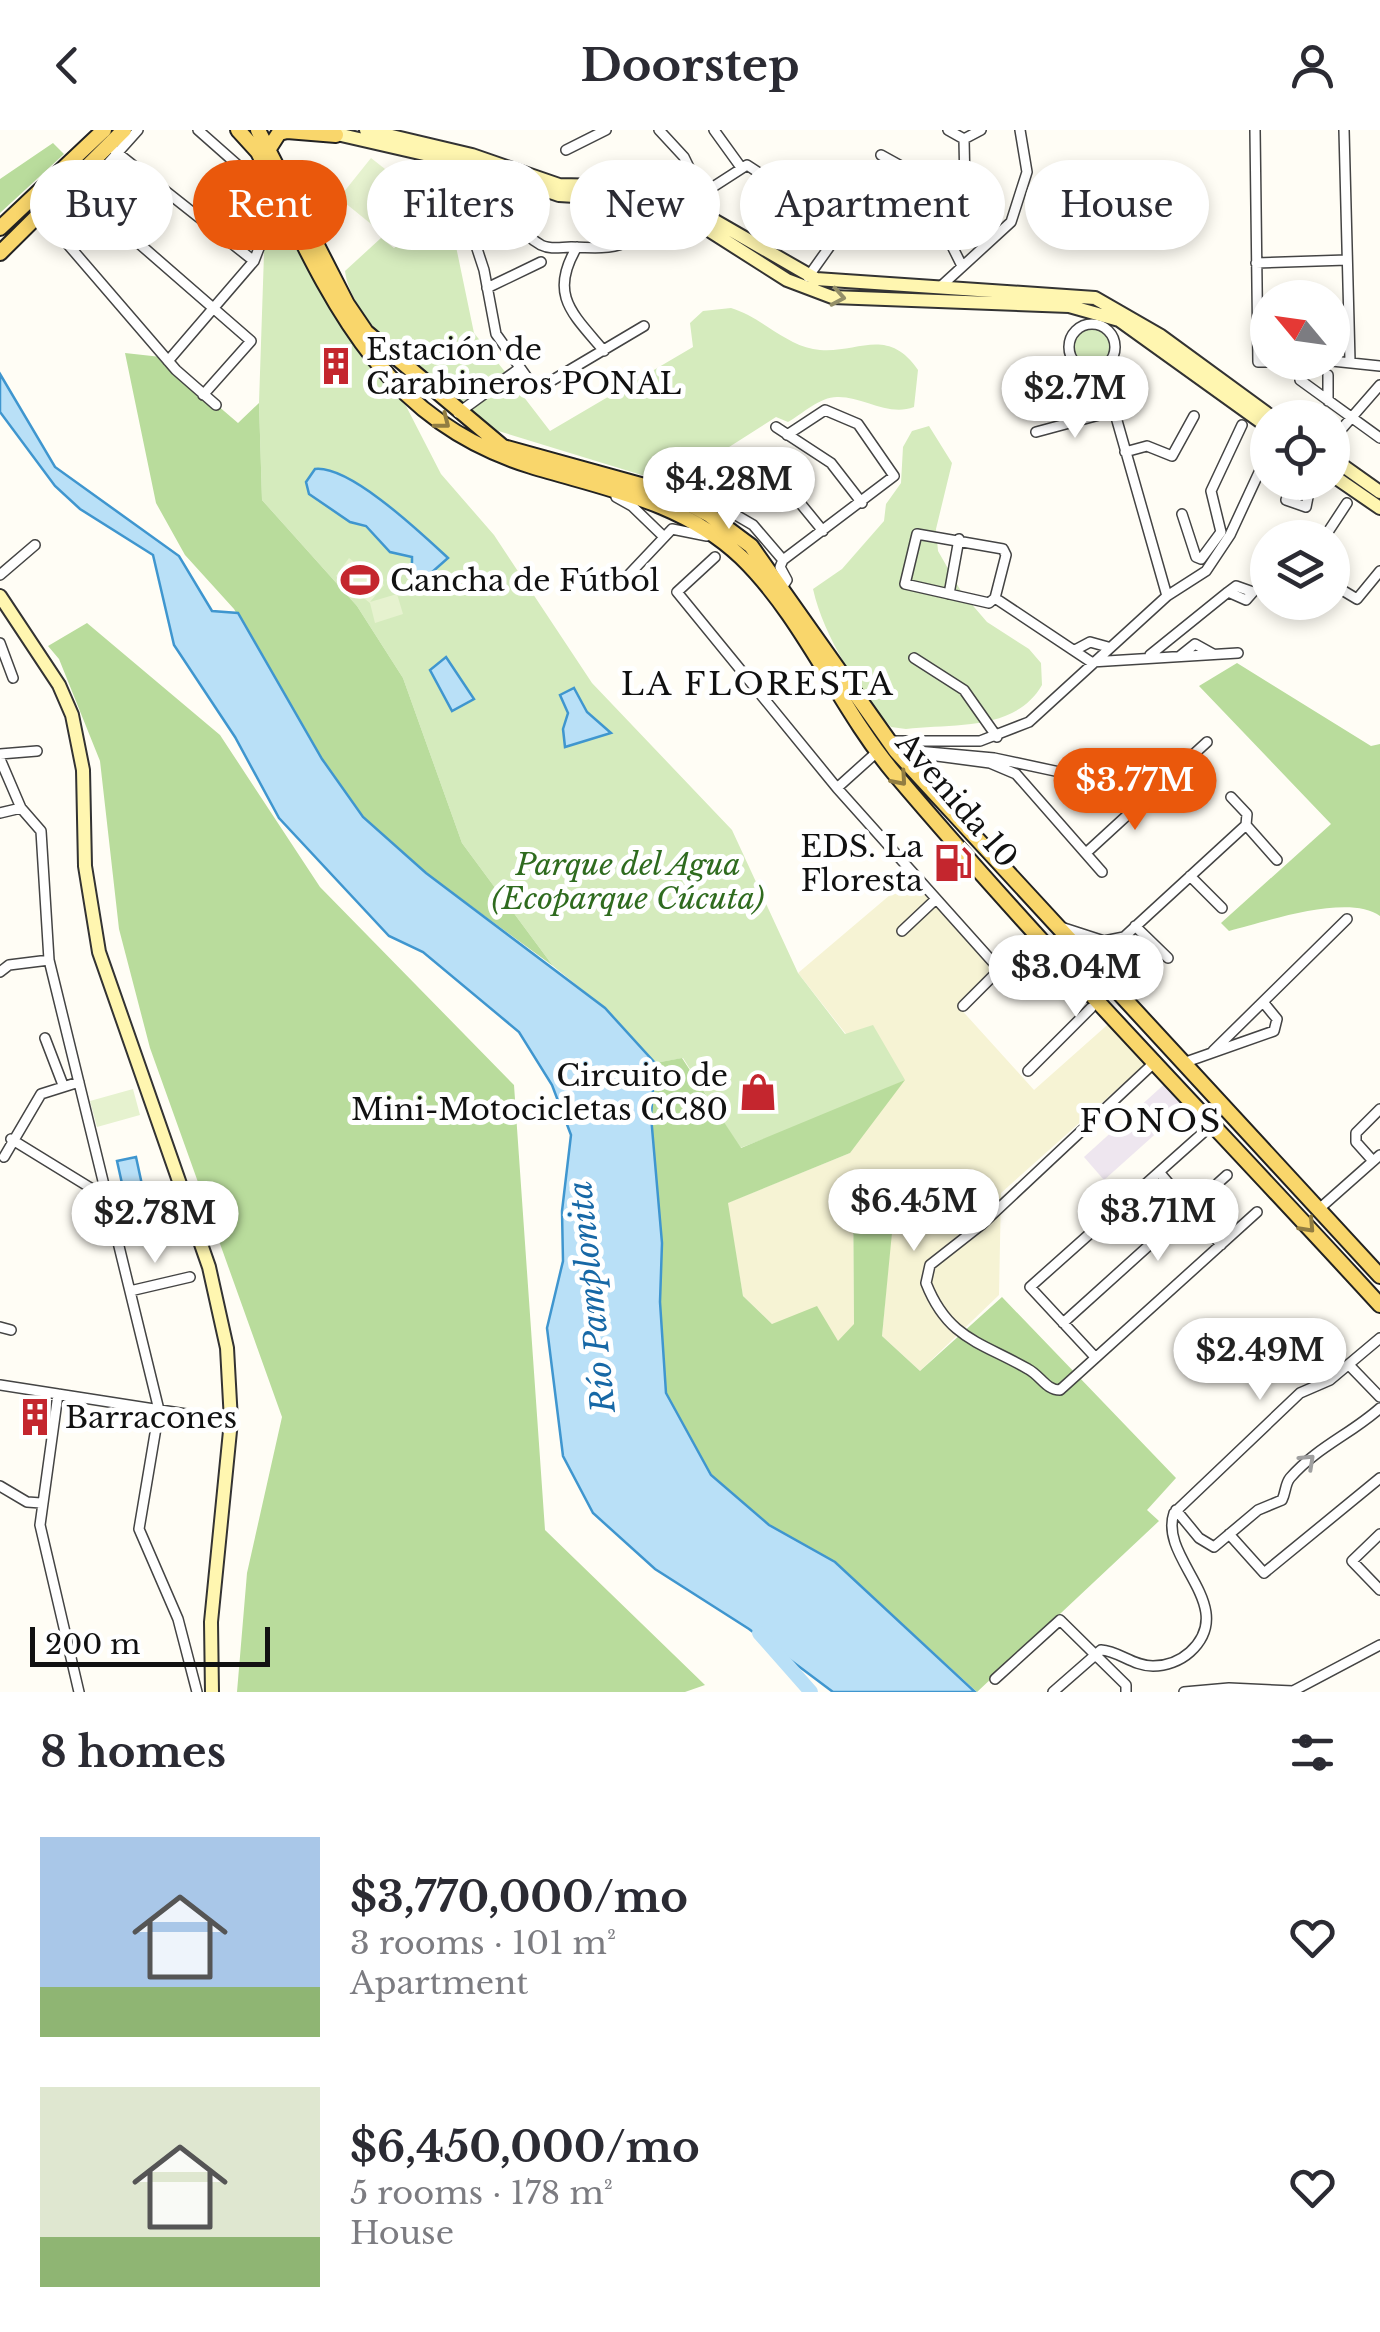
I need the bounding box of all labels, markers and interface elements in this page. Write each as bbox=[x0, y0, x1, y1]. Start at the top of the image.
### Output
text: Doorstep bbox=[580, 37, 800, 93]
icon: back bbox=[40, 38, 95, 93]
icon: person bbox=[1285, 38, 1340, 93]
chip: Buy bbox=[30, 160, 173, 250]
chip: Rent bbox=[193, 160, 347, 250]
chip: Filters bbox=[367, 160, 550, 250]
chip: New bbox=[570, 160, 720, 250]
chip: Apartment bbox=[740, 160, 1005, 250]
chip: House bbox=[1025, 160, 1209, 250]
north arrow bbox=[1250, 280, 1350, 380]
map controls bbox=[1250, 280, 1350, 620]
one-way arrow bbox=[830, 286, 847, 307]
place label: Estación de Carabineros PONAL bbox=[366, 331, 682, 402]
building icon: Estación de Carabineros PONAL bbox=[315, 345, 357, 387]
pin: $2.7M bbox=[1005, 356, 1145, 441]
text: $2.7M bbox=[1024, 368, 1126, 408]
button: locate bbox=[1250, 400, 1350, 500]
one-way arrow bbox=[432, 410, 450, 428]
pin: $4.28M bbox=[648, 447, 810, 532]
text: $4.28M bbox=[665, 459, 793, 499]
button: layers bbox=[1250, 520, 1350, 620]
sports icon: Cancha de Fútbol bbox=[339, 559, 381, 601]
place label: Cancha de Fútbol bbox=[390, 562, 660, 599]
district label: LA FLORESTA bbox=[621, 664, 895, 704]
street label: Avenida 10 bbox=[888, 724, 1026, 875]
pin: $3.77M bbox=[1054, 748, 1216, 833]
text: $3.77M bbox=[1076, 760, 1194, 800]
one-way arrow bbox=[889, 768, 907, 786]
place label: EDS. La Floresta bbox=[800, 828, 923, 899]
fuel station icon: EDS. La Floresta bbox=[932, 842, 974, 884]
park label: Parque del Agua (Ecoparque Cúcuta) bbox=[492, 846, 764, 917]
pin: $3.04M bbox=[995, 935, 1157, 1020]
text: $3.04M bbox=[1011, 947, 1141, 987]
place label: Circuito de Mini-Motocicletas CC80 bbox=[351, 1057, 728, 1128]
shop icon: Circuito de Mini-Motocicletas CC80 bbox=[737, 1071, 779, 1113]
district label: FONOS bbox=[1079, 1101, 1223, 1141]
pin: $6.45M bbox=[833, 1169, 995, 1254]
water label: Río Pamplonita bbox=[560, 1179, 624, 1416]
pin: $3.71M bbox=[1077, 1179, 1239, 1264]
pin: $2.78M bbox=[74, 1181, 236, 1266]
text: $6.45M bbox=[850, 1181, 978, 1221]
text: $3.71M bbox=[1100, 1191, 1216, 1231]
text: $2.78M bbox=[94, 1193, 216, 1233]
one-way arrow bbox=[1296, 1215, 1314, 1233]
pin: $2.49M bbox=[1179, 1318, 1341, 1403]
text: $2.49M bbox=[1195, 1330, 1325, 1370]
building icon: Barracones bbox=[14, 1396, 56, 1438]
place label: Barracones bbox=[65, 1399, 237, 1436]
one-way arrow bbox=[1296, 1455, 1315, 1473]
scale bar bbox=[30, 1622, 270, 1666]
text: 200 m bbox=[45, 1627, 140, 1662]
icon: filters bbox=[1285, 1725, 1340, 1780]
text: 8 homes bbox=[40, 1726, 226, 1778]
text: $3,770,000/mo bbox=[350, 1871, 688, 1923]
icon: home bbox=[120, 1877, 240, 1997]
icon: heart bbox=[1285, 1910, 1340, 1965]
text: 3 rooms · 101 m² bbox=[350, 1923, 616, 1963]
text: Apartment bbox=[350, 1963, 528, 2003]
text: $6,450,000/mo bbox=[350, 2121, 700, 2173]
icon: home bbox=[120, 2127, 240, 2247]
icon: heart bbox=[1285, 2160, 1340, 2215]
text: 5 rooms · 178 m² bbox=[350, 2173, 613, 2213]
text: House bbox=[350, 2213, 454, 2253]

